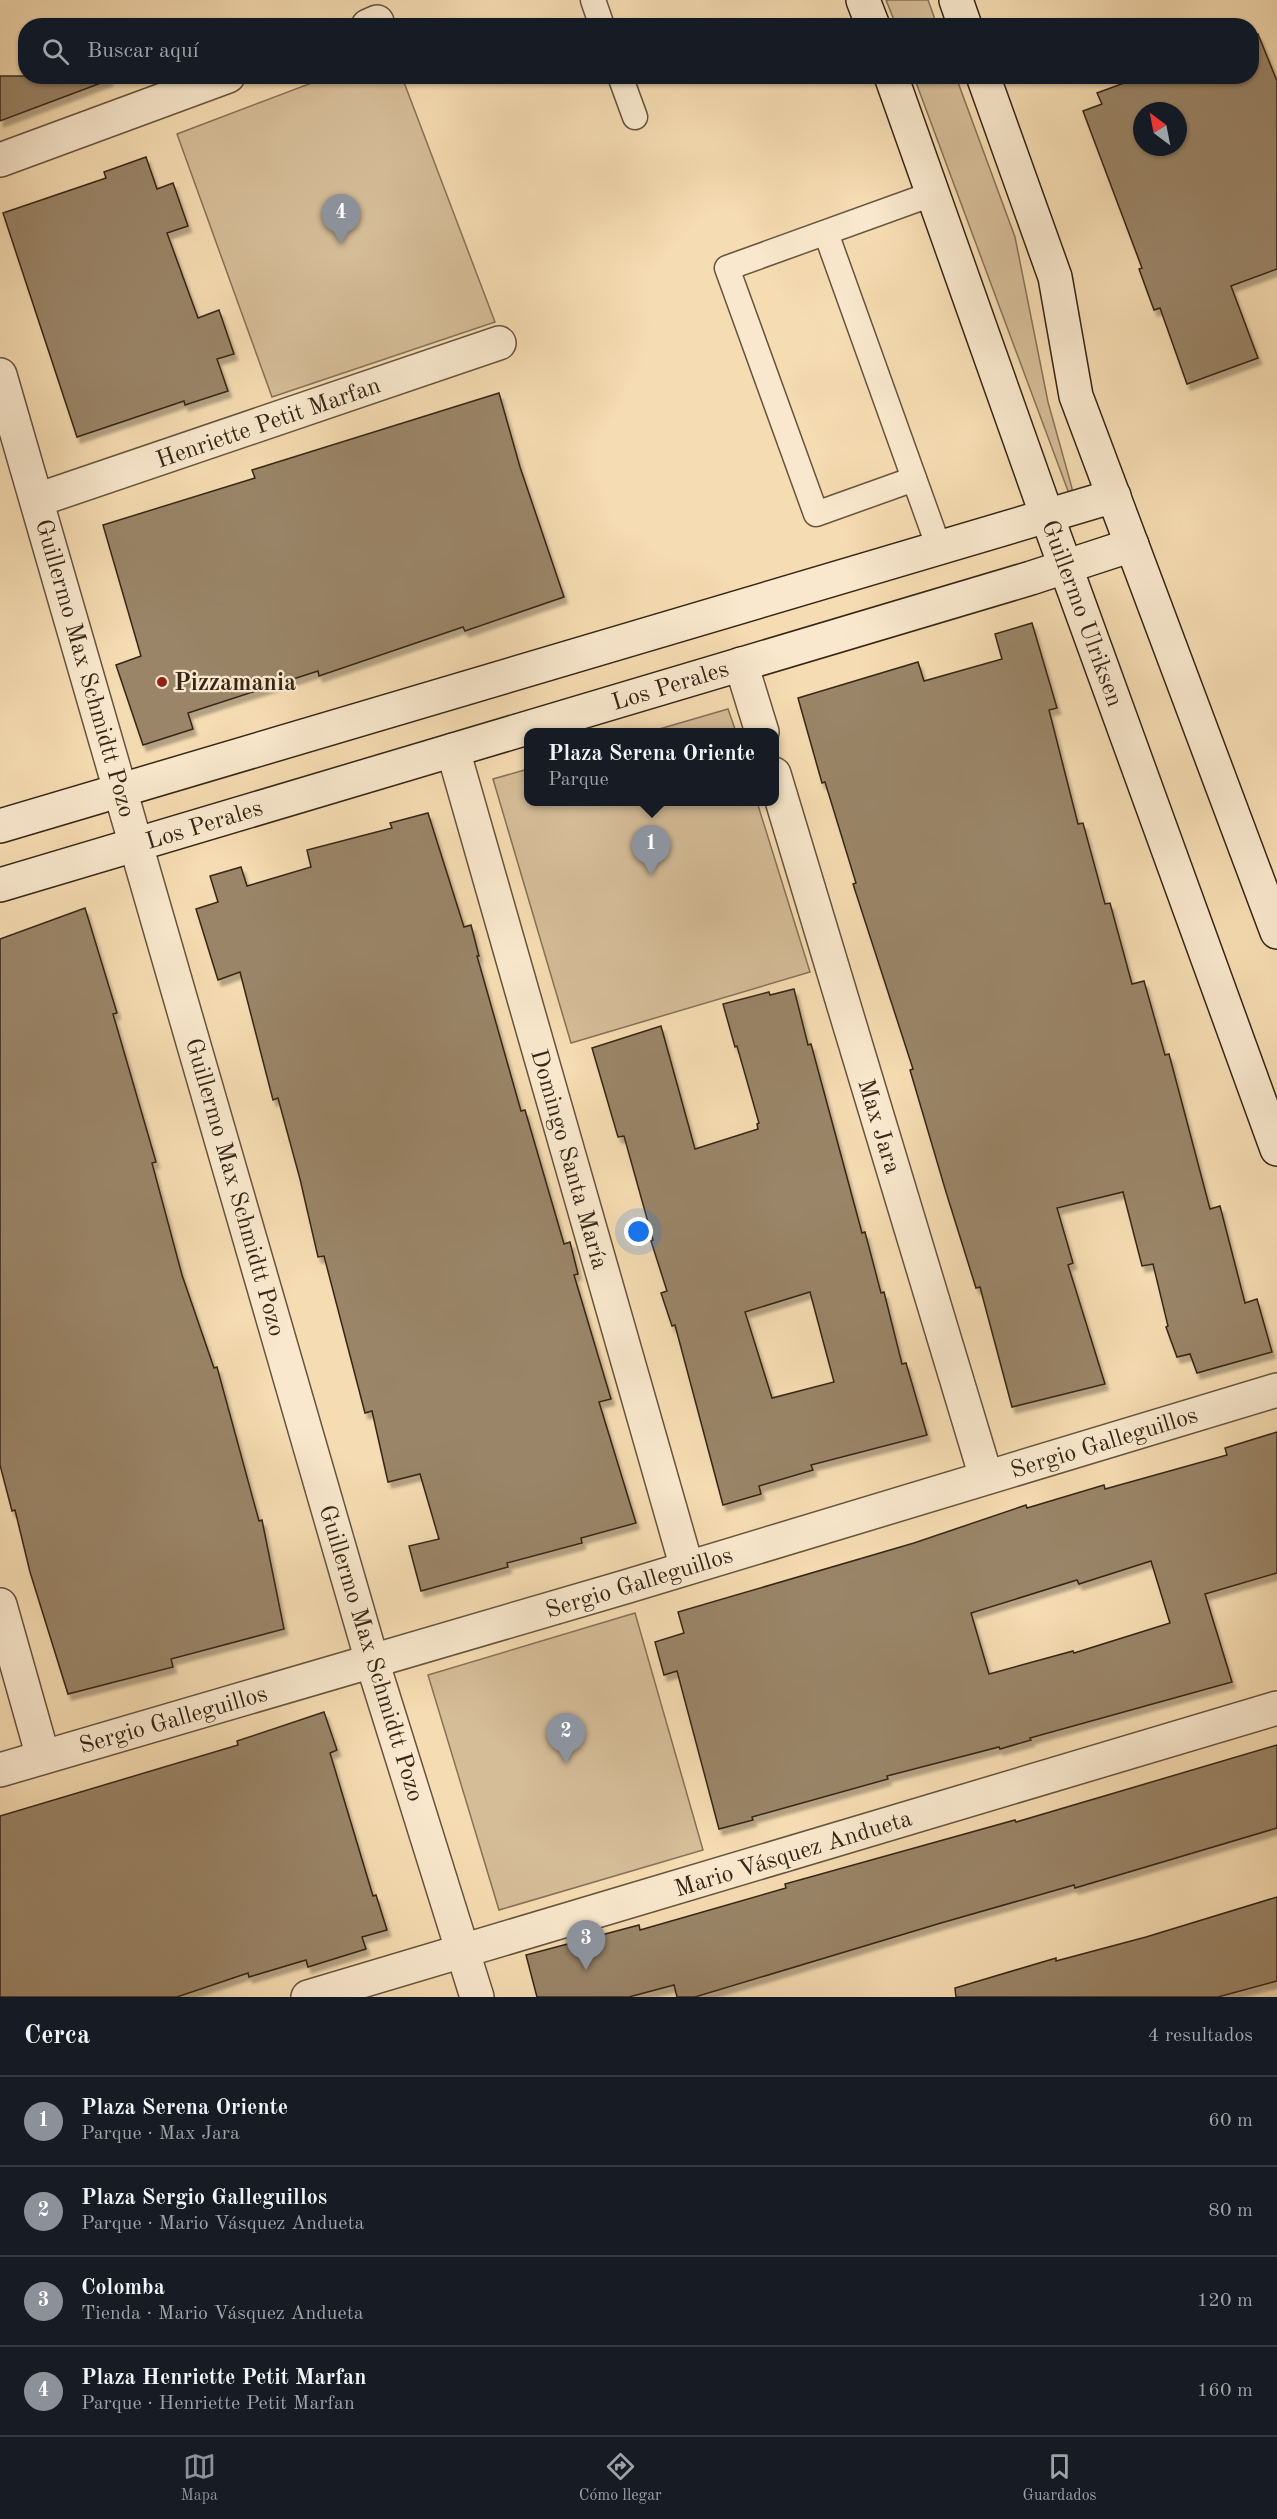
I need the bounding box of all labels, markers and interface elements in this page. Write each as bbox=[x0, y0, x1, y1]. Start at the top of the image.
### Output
search box bbox=[18, 18, 1259, 84]
icon: search bbox=[39, 35, 72, 68]
text: Buscar aquí bbox=[87, 40, 199, 62]
north arrow bbox=[1133, 102, 1187, 156]
pin: 4 bbox=[322, 194, 360, 244]
street label: Henriette Petit Marfan bbox=[153, 374, 384, 474]
street label: Guillermo Max Schmidtt Pozo bbox=[30, 517, 138, 820]
street label: Guillermo Ulriksen bbox=[1036, 517, 1126, 710]
street label: Los Perales bbox=[609, 658, 732, 716]
place label: Pizzamania bbox=[174, 672, 296, 696]
marker: Pizzamania bbox=[155, 675, 169, 689]
popup bbox=[524, 728, 779, 806]
text: Plaza Serena Oriente bbox=[548, 743, 755, 765]
text: Parque bbox=[548, 770, 609, 790]
street label: Los Perales bbox=[143, 797, 266, 855]
pin: 1 bbox=[632, 826, 670, 875]
street label: Guillermo Max Schmidtt Pozo bbox=[180, 1036, 288, 1339]
street label: Domingo Santa María bbox=[525, 1047, 611, 1272]
street label: Max Jara bbox=[852, 1076, 904, 1177]
your location bbox=[624, 1217, 653, 1246]
street label: Sergio Galleguillos bbox=[1008, 1404, 1201, 1484]
street label: Guillermo Max Schmidtt Pozo bbox=[313, 1502, 427, 1805]
street label: Sergio Galleguillos bbox=[543, 1544, 736, 1624]
street label: Sergio Galleguillos bbox=[77, 1683, 270, 1759]
pin: 2 bbox=[546, 1714, 586, 1763]
street label: Mario Vásquez Andueta bbox=[672, 1807, 915, 1902]
pin: 3 bbox=[566, 1920, 606, 1970]
text: Cerca bbox=[24, 2023, 90, 2049]
text: 4 resultados bbox=[1148, 2026, 1253, 2046]
text: Plaza Serena Oriente bbox=[81, 2097, 288, 2119]
text: 1 bbox=[38, 2111, 49, 2131]
text: 60 m bbox=[1208, 2111, 1253, 2131]
text: Parque · Max Jara bbox=[81, 2124, 240, 2144]
text: Plaza Sergio Galleguillos bbox=[81, 2187, 327, 2209]
text: 2 bbox=[38, 2201, 49, 2221]
text: 80 m bbox=[1208, 2201, 1253, 2221]
text: Parque · Mario Vásquez Andueta bbox=[81, 2214, 364, 2234]
text: Colomba bbox=[81, 2277, 165, 2299]
text: 3 bbox=[38, 2291, 49, 2311]
text: 120 m bbox=[1197, 2291, 1253, 2311]
text: Tienda · Mario Vásquez Andueta bbox=[81, 2304, 364, 2324]
text: Plaza Henriette Petit Marfan bbox=[81, 2367, 366, 2389]
text: 4 bbox=[38, 2381, 49, 2401]
text: 160 m bbox=[1197, 2381, 1253, 2401]
text: Parque · Henriette Petit Marfan bbox=[81, 2394, 355, 2414]
tab: Mapa bbox=[180, 2450, 218, 2506]
tab: Cómo llegar bbox=[579, 2450, 662, 2506]
tab: Guardados bbox=[1023, 2450, 1097, 2506]

